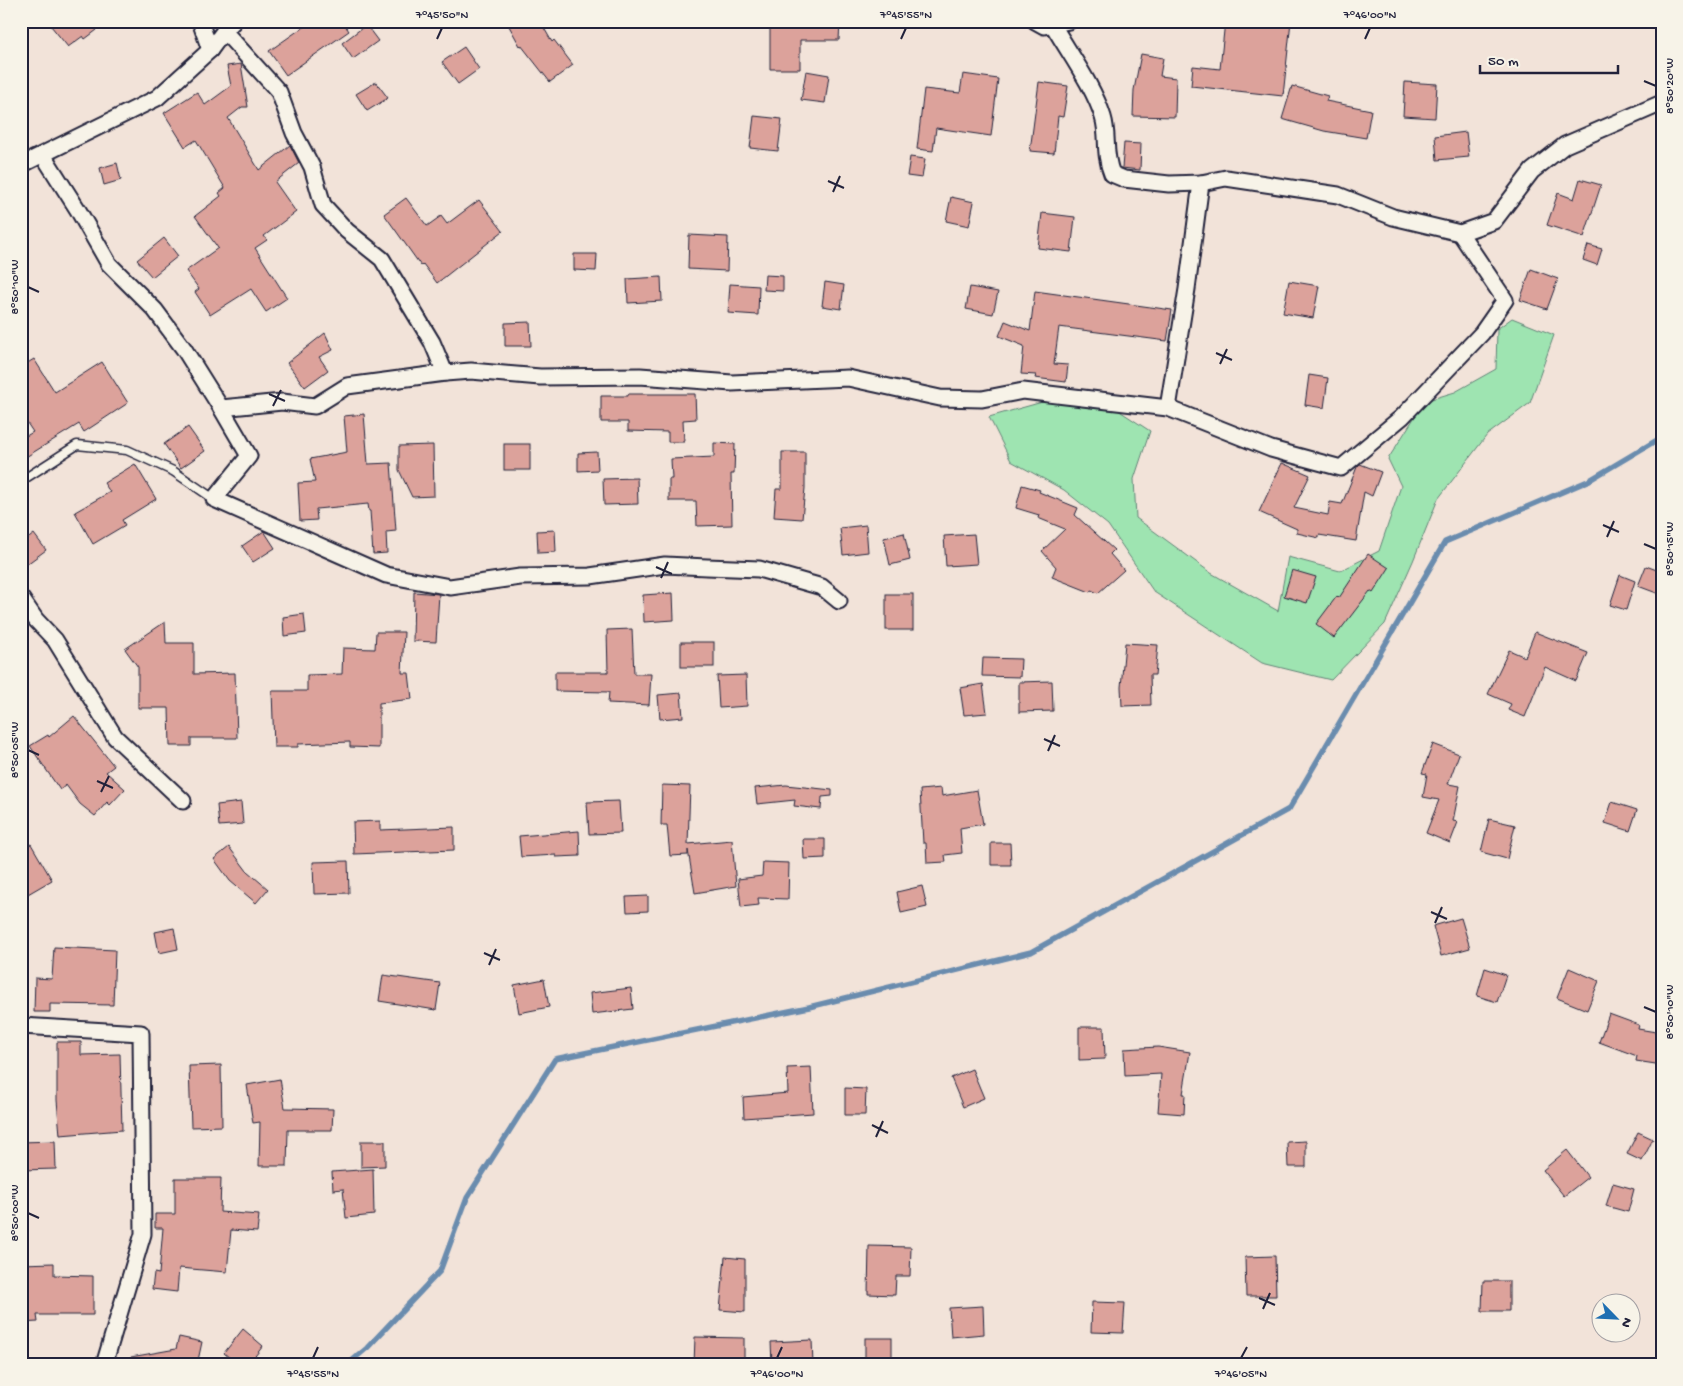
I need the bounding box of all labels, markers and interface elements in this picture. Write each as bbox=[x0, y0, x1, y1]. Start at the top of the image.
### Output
text: 7°45'50"N bbox=[415, 9, 468, 23]
text: 7°45'55"N bbox=[879, 9, 932, 23]
text: 7°46'00"N bbox=[1343, 9, 1397, 23]
scale bar bbox=[1480, 42, 1618, 74]
text: 50 m bbox=[1488, 53, 1519, 71]
text: 8°50'20"W bbox=[1664, 58, 1678, 114]
text: 8°50'10"W bbox=[9, 260, 23, 315]
text: 8°50'15"W bbox=[1664, 522, 1678, 576]
text: 8°50'05"W bbox=[9, 722, 23, 778]
text: 8°50'10"W bbox=[1664, 985, 1678, 1040]
text: 8°50'00"W bbox=[9, 1185, 23, 1241]
north arrow bbox=[1590, 1294, 1640, 1344]
text: N bbox=[1616, 1315, 1635, 1330]
text: 7°45'55"N bbox=[286, 1368, 339, 1382]
text: 7°46'00"N bbox=[750, 1368, 804, 1382]
text: 7°46'05"N bbox=[1214, 1368, 1267, 1382]

